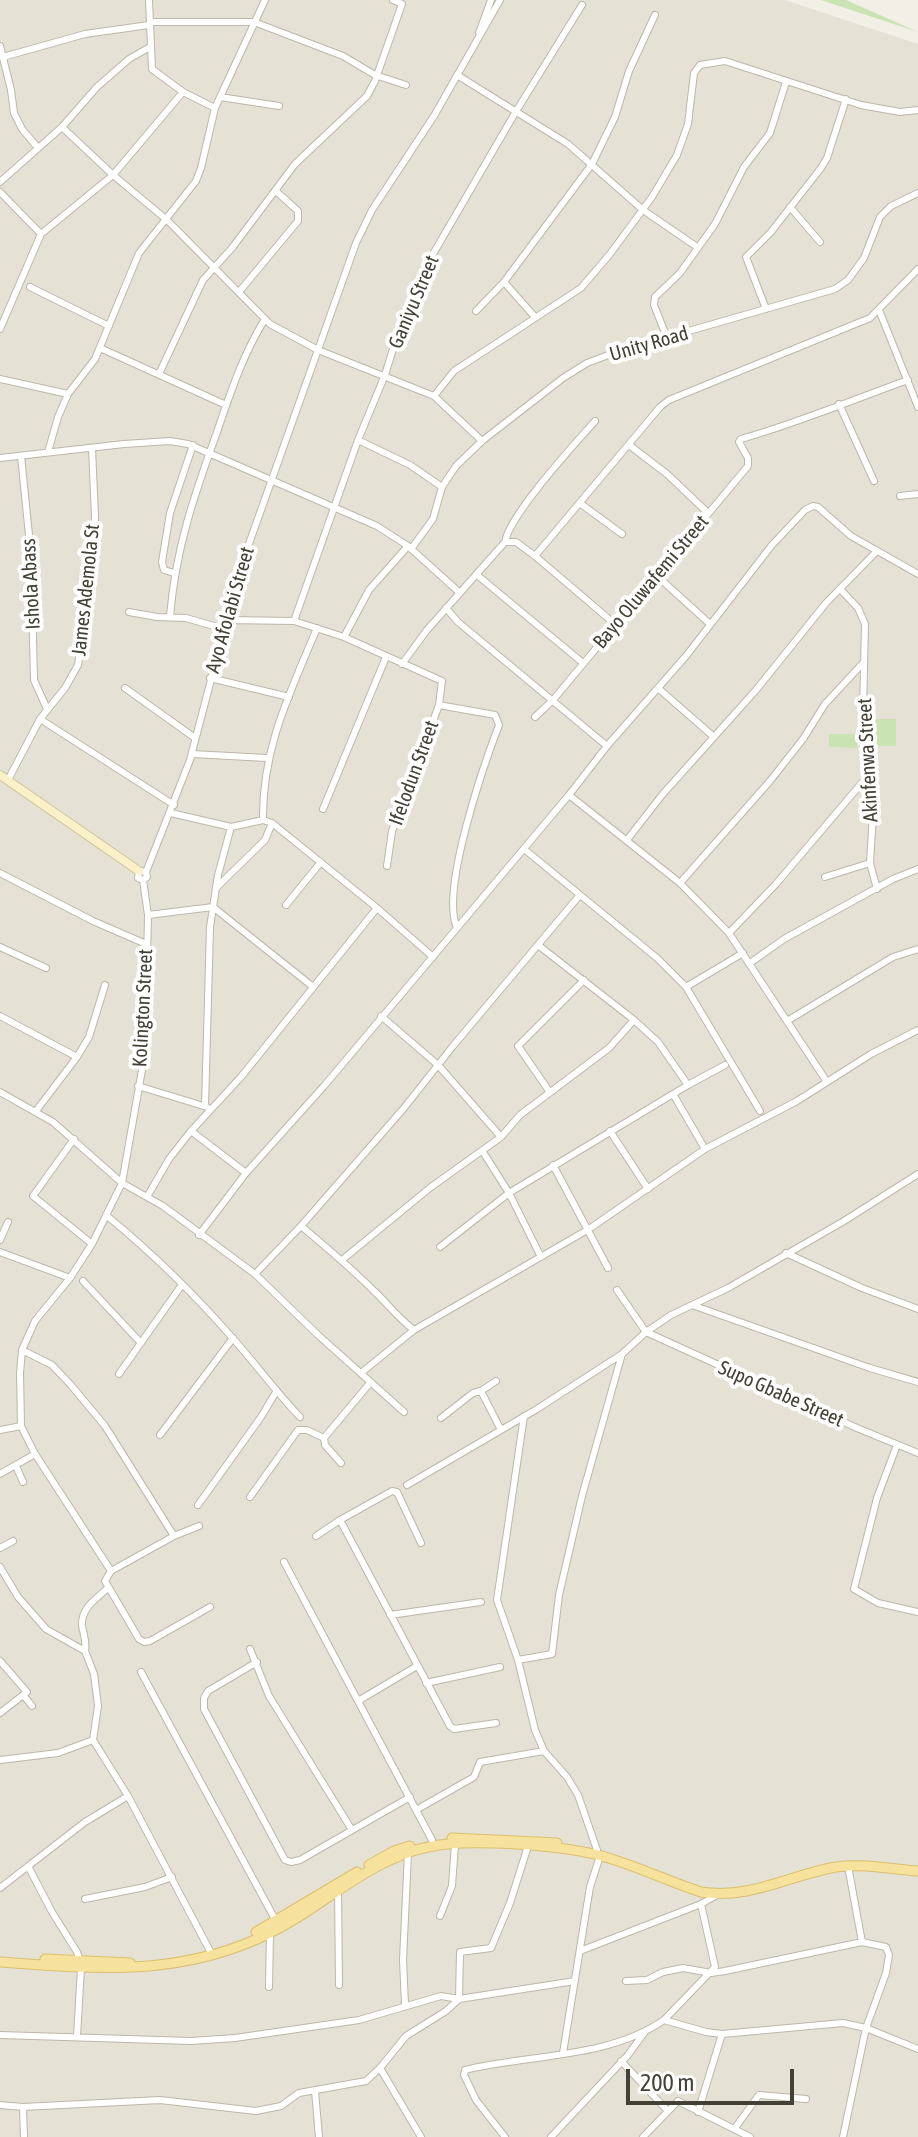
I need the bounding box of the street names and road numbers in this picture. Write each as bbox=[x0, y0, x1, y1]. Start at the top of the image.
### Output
street label: Ganiyu Street bbox=[384, 252, 444, 352]
street label: Unity Road bbox=[607, 321, 691, 367]
street label: Bayo Oluwafemi Street bbox=[588, 510, 714, 654]
street label: James Ademola St bbox=[67, 523, 105, 657]
street label: Ishola Abass bbox=[17, 538, 45, 630]
street label: Ayo Afolabi Street bbox=[201, 544, 259, 676]
street label: Akinfenwa Street bbox=[853, 697, 883, 823]
street label: Ifelodun Street bbox=[384, 717, 444, 829]
street label: Kolington Street bbox=[128, 948, 158, 1068]
street label: Supo Gbabe Street bbox=[715, 1356, 847, 1432]

